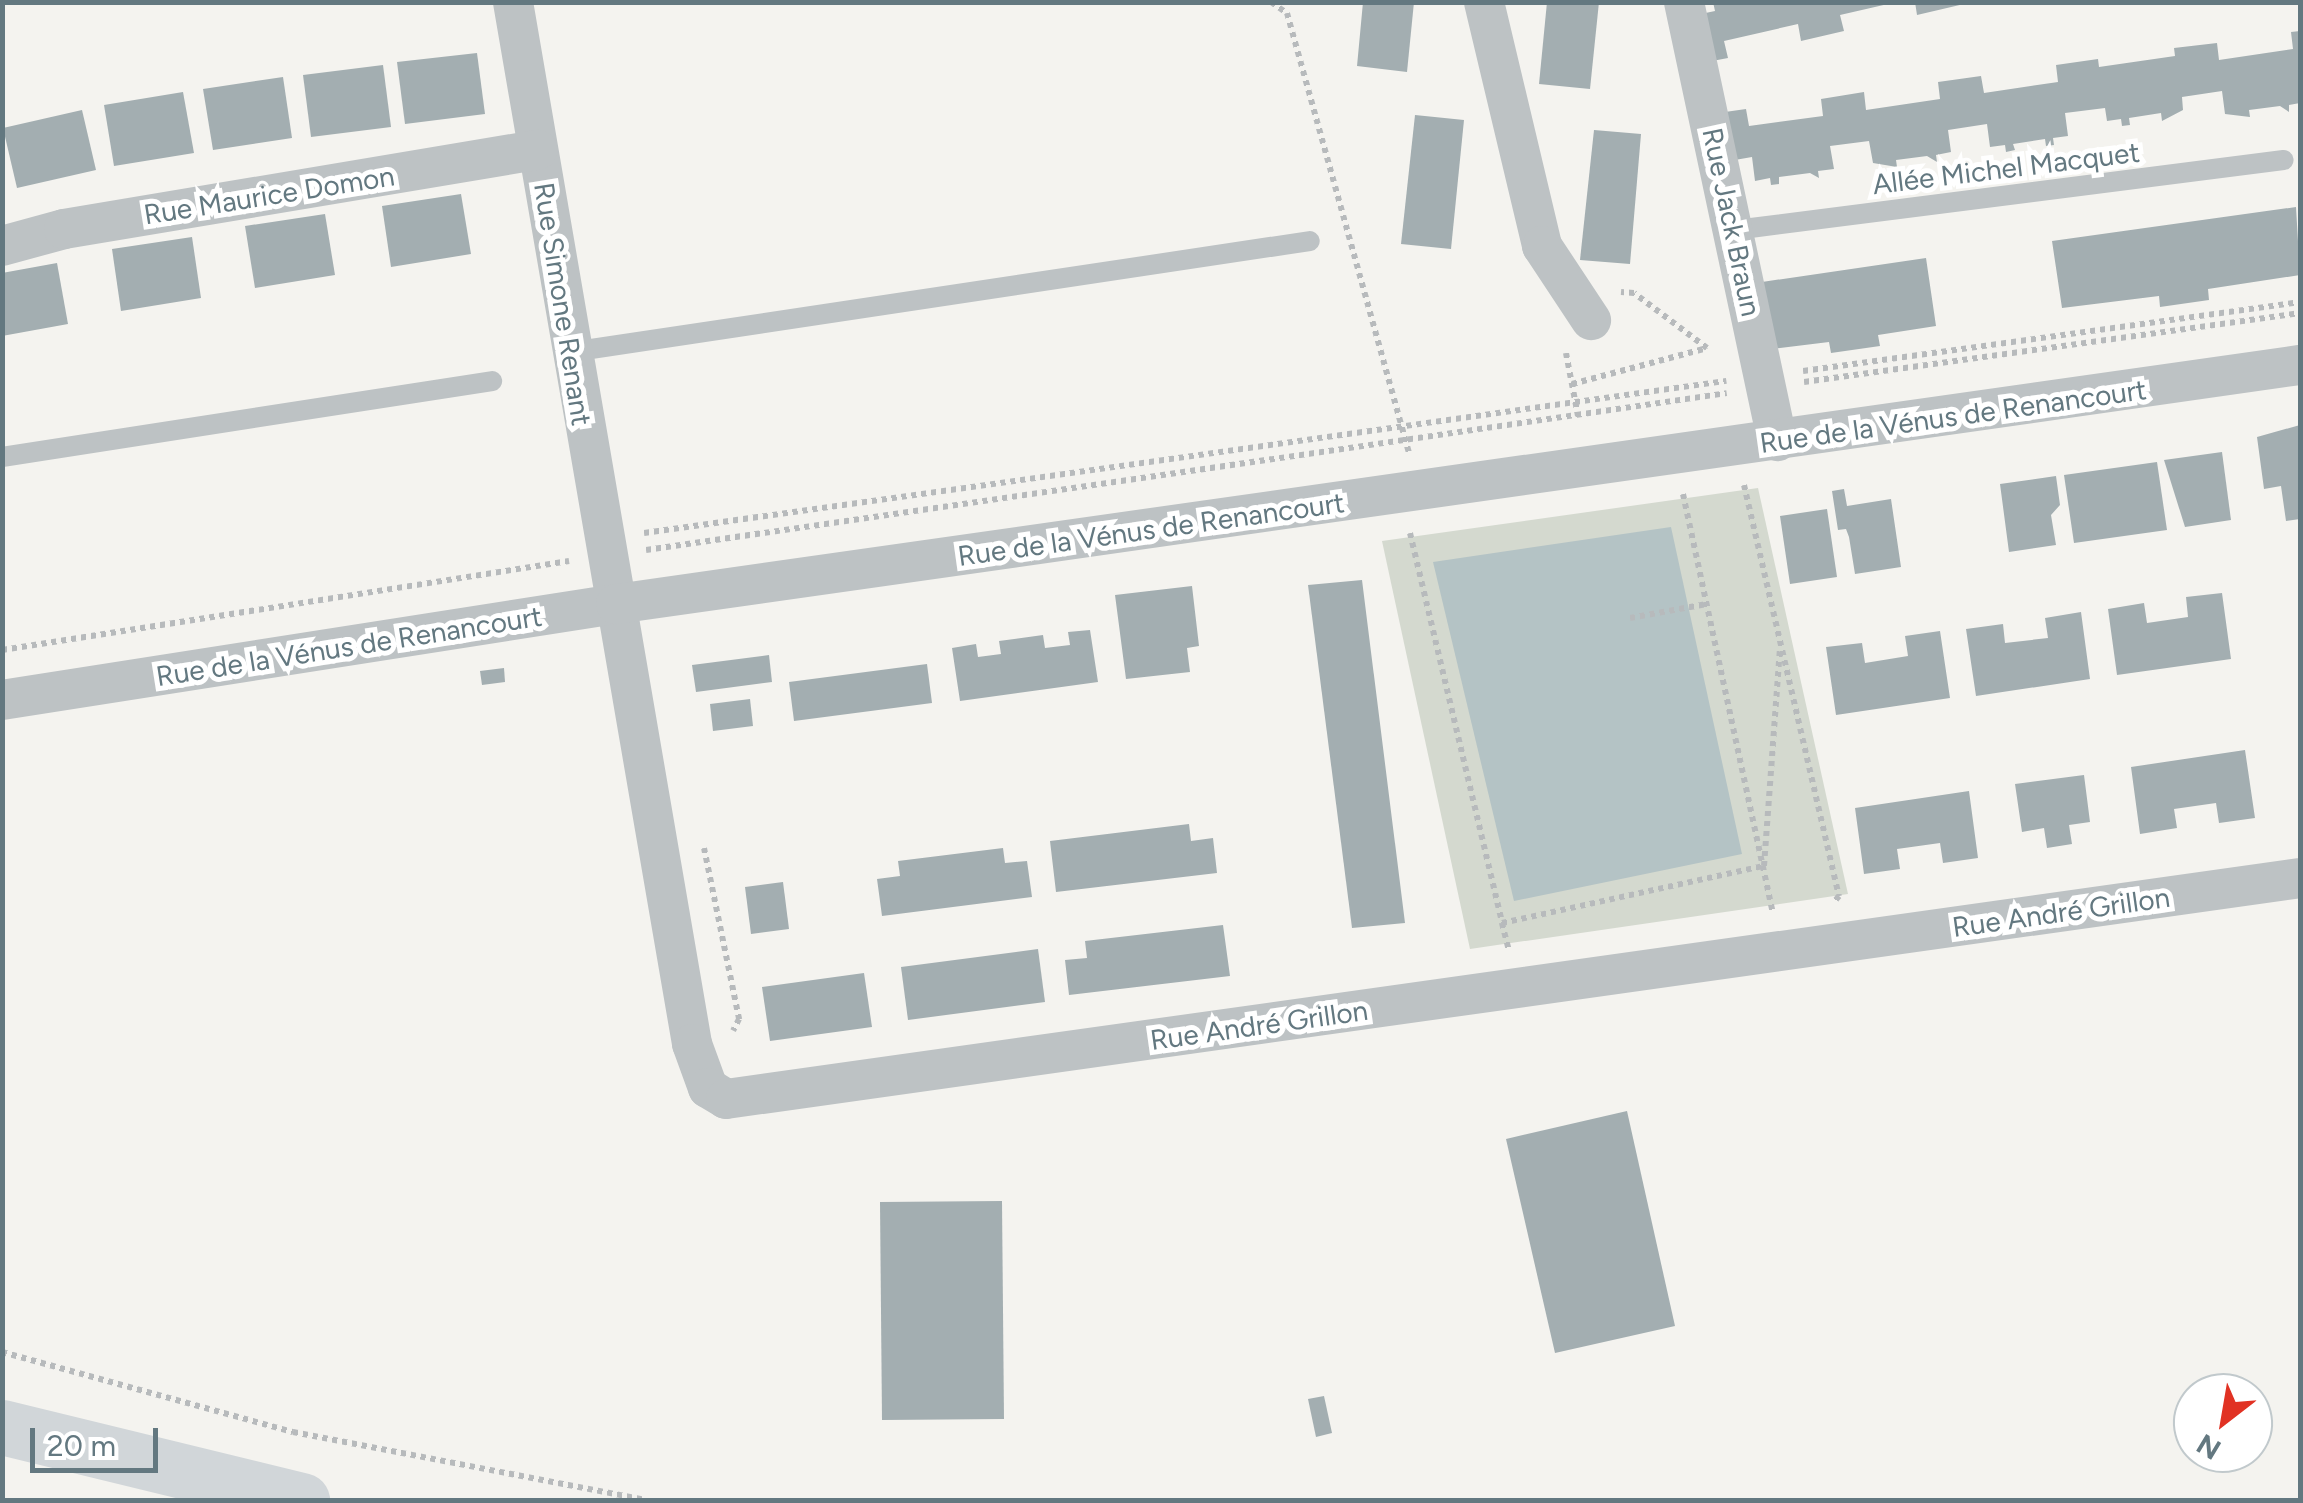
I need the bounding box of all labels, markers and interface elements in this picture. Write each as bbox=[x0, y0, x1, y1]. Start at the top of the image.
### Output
street label: Rue Jack Braun bbox=[1696, 125, 1768, 319]
street label: Allée Michel Macquet bbox=[1870, 135, 2142, 201]
street label: Rue Maurice Domon bbox=[141, 159, 397, 231]
street label: Rue Simone Renant bbox=[527, 180, 599, 428]
street label: Rue de la Vénus de Renancourt bbox=[1757, 372, 2149, 460]
street label: Rue de la Vénus de Renancourt bbox=[955, 485, 1347, 573]
street label: Rue de la Vénus de Renancourt bbox=[154, 599, 544, 693]
street label: Rue André Grillon bbox=[1950, 880, 2172, 944]
street label: Rue André Grillon bbox=[1148, 993, 1370, 1057]
north arrow bbox=[2173, 1373, 2273, 1473]
scale bar bbox=[35, 1408, 162, 1470]
text: 20 m bbox=[47, 1427, 116, 1464]
text: N bbox=[2191, 1427, 2227, 1467]

